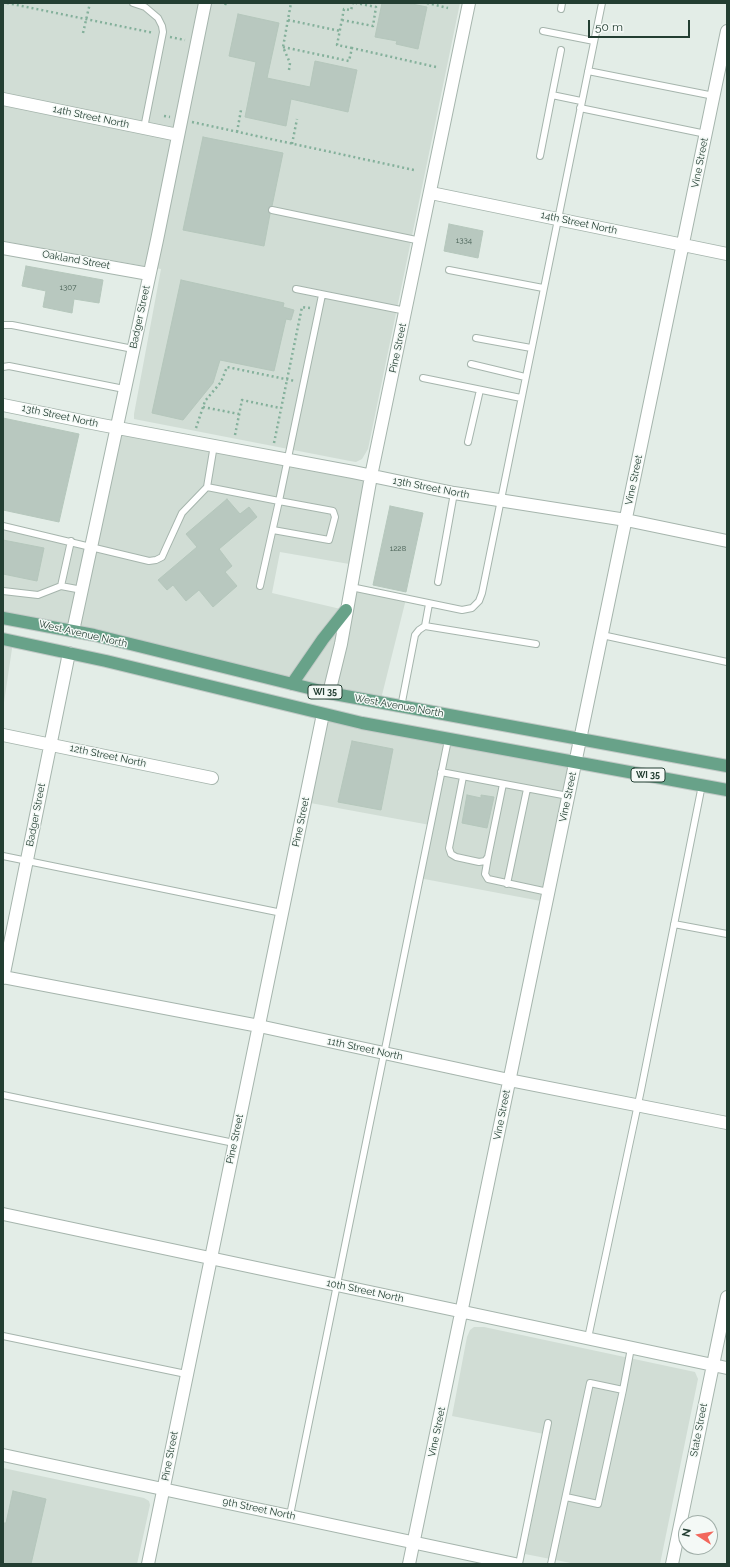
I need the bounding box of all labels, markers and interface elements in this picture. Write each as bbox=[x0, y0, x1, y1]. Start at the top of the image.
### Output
scale bar bbox=[590, 12, 692, 38]
text: 50 m bbox=[595, 20, 623, 34]
street label: 14th Street North bbox=[52, 103, 130, 131]
street label: Vine Street bbox=[689, 137, 711, 189]
street label: 14th Street North bbox=[540, 209, 618, 237]
house number: 1334 bbox=[456, 236, 472, 246]
street label: Oakland Street bbox=[41, 248, 111, 272]
house number: 1307 bbox=[60, 283, 76, 293]
street label: Badger Street bbox=[127, 284, 153, 350]
street label: Pine Street bbox=[387, 322, 409, 374]
street label: 13th Street North bbox=[21, 402, 99, 430]
street label: Vine Street bbox=[623, 454, 645, 506]
street label: 13th Street North bbox=[392, 475, 470, 501]
house number: 1228 bbox=[390, 544, 406, 554]
street label: West Avenue North bbox=[38, 618, 128, 650]
road number: WI 35 bbox=[308, 685, 342, 699]
street label: West Avenue North bbox=[353, 692, 445, 720]
street label: 12th Street North bbox=[69, 742, 147, 770]
road number: WI 35 bbox=[631, 768, 665, 782]
street label: Vine Street bbox=[557, 771, 579, 823]
street label: Badger Street bbox=[24, 782, 48, 848]
street label: Pine Street bbox=[290, 796, 312, 848]
street label: 11th Street North bbox=[326, 1035, 404, 1063]
street label: Vine Street bbox=[491, 1089, 513, 1141]
street label: Pine Street bbox=[224, 1113, 246, 1165]
street label: 10th Street North bbox=[325, 1277, 405, 1305]
street label: State Street bbox=[688, 1402, 710, 1458]
street label: Vine Street bbox=[426, 1406, 448, 1458]
street label: Pine Street bbox=[159, 1430, 181, 1482]
street label: 9th Street North bbox=[221, 1495, 297, 1523]
north arrow bbox=[678, 1515, 718, 1555]
text: N bbox=[680, 1527, 694, 1538]

